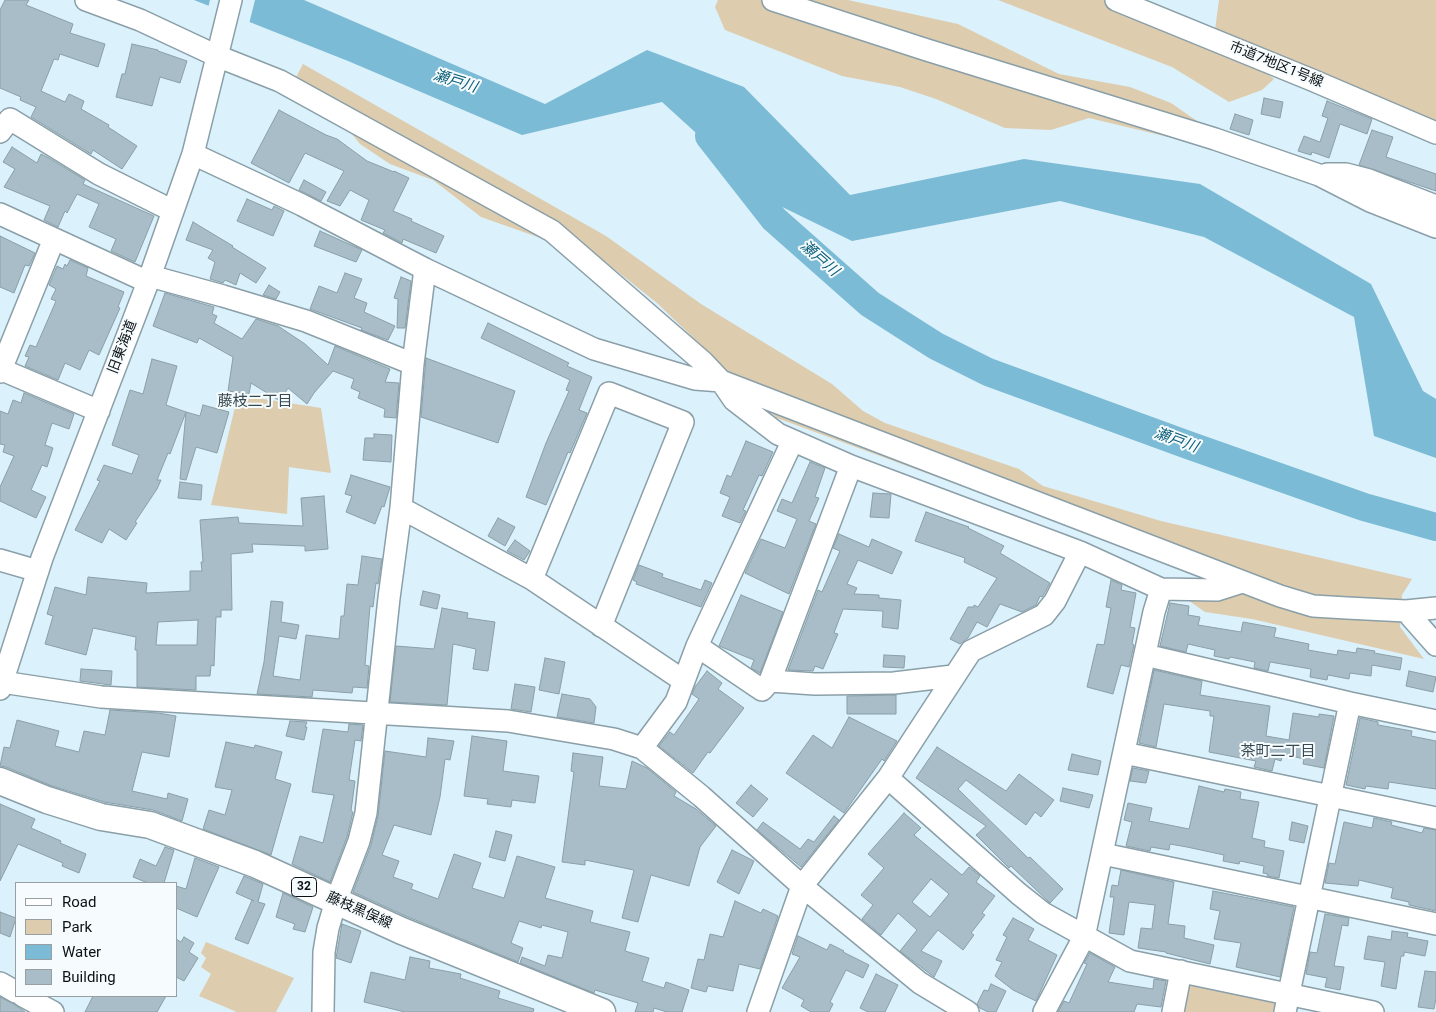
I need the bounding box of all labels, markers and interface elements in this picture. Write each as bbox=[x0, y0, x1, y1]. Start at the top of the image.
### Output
street label: 市道7地区1号線 bbox=[1227, 39, 1325, 91]
water label: 瀬戸川 bbox=[431, 67, 479, 97]
water label: 瀬戸川 bbox=[796, 237, 842, 281]
street label: 旧東海道 bbox=[105, 318, 141, 376]
district label: 藤枝二丁目 bbox=[218, 393, 292, 411]
water label: 瀬戸川 bbox=[1152, 425, 1200, 457]
district label: 茶町二丁目 bbox=[1241, 743, 1315, 761]
road number: 32 bbox=[292, 878, 316, 896]
legend bbox=[15, 882, 178, 997]
street label: 藤枝黒俣線 bbox=[324, 889, 394, 933]
text: Road bbox=[62, 893, 96, 911]
text: Park bbox=[62, 918, 92, 936]
text: Water bbox=[62, 943, 101, 961]
text: Building bbox=[62, 968, 116, 986]

